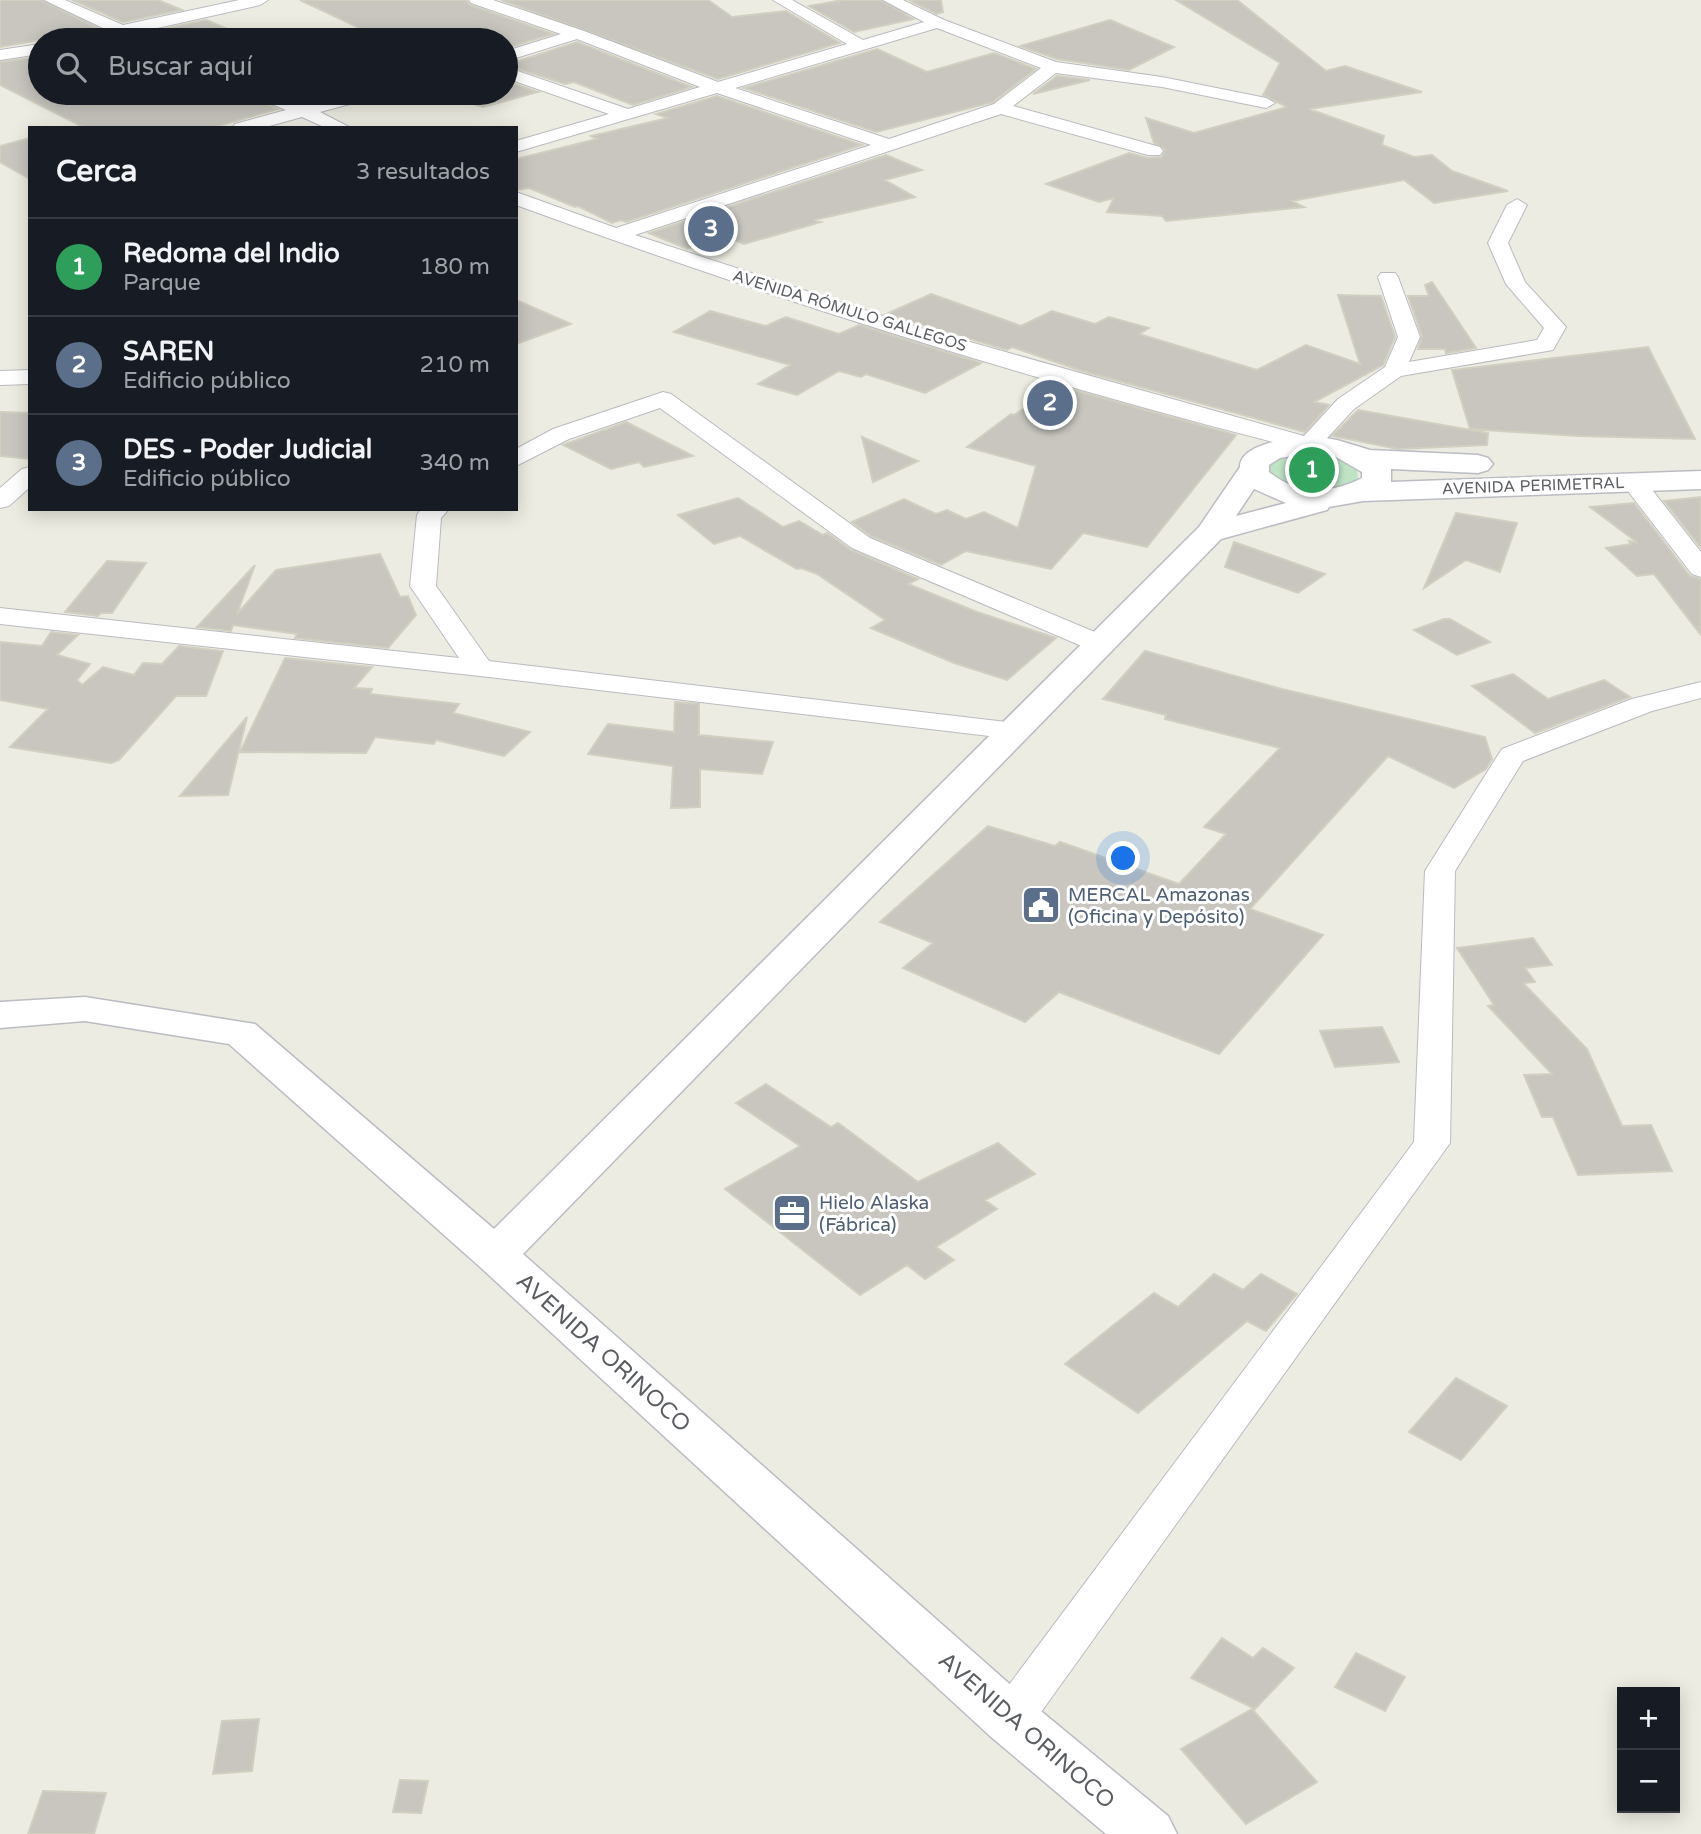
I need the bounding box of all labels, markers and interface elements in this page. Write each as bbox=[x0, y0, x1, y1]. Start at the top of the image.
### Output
search box bbox=[28, 28, 518, 105]
icon: search bbox=[52, 48, 90, 86]
text: Buscar aquí bbox=[108, 51, 253, 82]
text: Cerca bbox=[56, 153, 137, 190]
text: 3 resultados bbox=[356, 158, 490, 186]
pin: 3 bbox=[688, 203, 734, 255]
text: Redoma del Indio bbox=[123, 238, 340, 269]
text: 1 bbox=[72, 253, 86, 281]
text: 180 m bbox=[420, 253, 490, 281]
street label: AVENIDA RÓMULO GALLEGOS bbox=[730, 266, 969, 356]
text: Parque bbox=[123, 269, 201, 297]
text: SAREN bbox=[123, 336, 214, 367]
text: 2 bbox=[72, 351, 86, 379]
text: 210 m bbox=[420, 351, 490, 379]
text: Edificio público bbox=[123, 367, 291, 395]
pin: 2 bbox=[1027, 377, 1073, 429]
text: DES - Poder Judicial bbox=[123, 434, 372, 465]
pin: 1 bbox=[1289, 444, 1335, 496]
text: 3 bbox=[72, 449, 86, 477]
text: 340 m bbox=[420, 449, 490, 477]
text: Edificio público bbox=[123, 465, 291, 493]
street label: AVENIDA PERIMETRAL bbox=[1441, 473, 1625, 499]
your location bbox=[1106, 841, 1140, 875]
public building icon: MERCAL Amazonas (Oficina y Depósito) bbox=[1020, 884, 1062, 926]
place label: MERCAL Amazonas (Oficina y Depósito) bbox=[1068, 884, 1250, 928]
office icon: Hielo Alaska (Fábrica) bbox=[771, 1192, 813, 1234]
place label: Hielo Alaska (Fábrica) bbox=[819, 1192, 929, 1236]
street label: AVENIDA ORINOCO bbox=[510, 1267, 696, 1438]
street label: AVENIDA ORINOCO bbox=[932, 1646, 1120, 1815]
map controls bbox=[1617, 1687, 1680, 1813]
button: + bbox=[1617, 1687, 1680, 1750]
button: − bbox=[1617, 1750, 1680, 1813]

